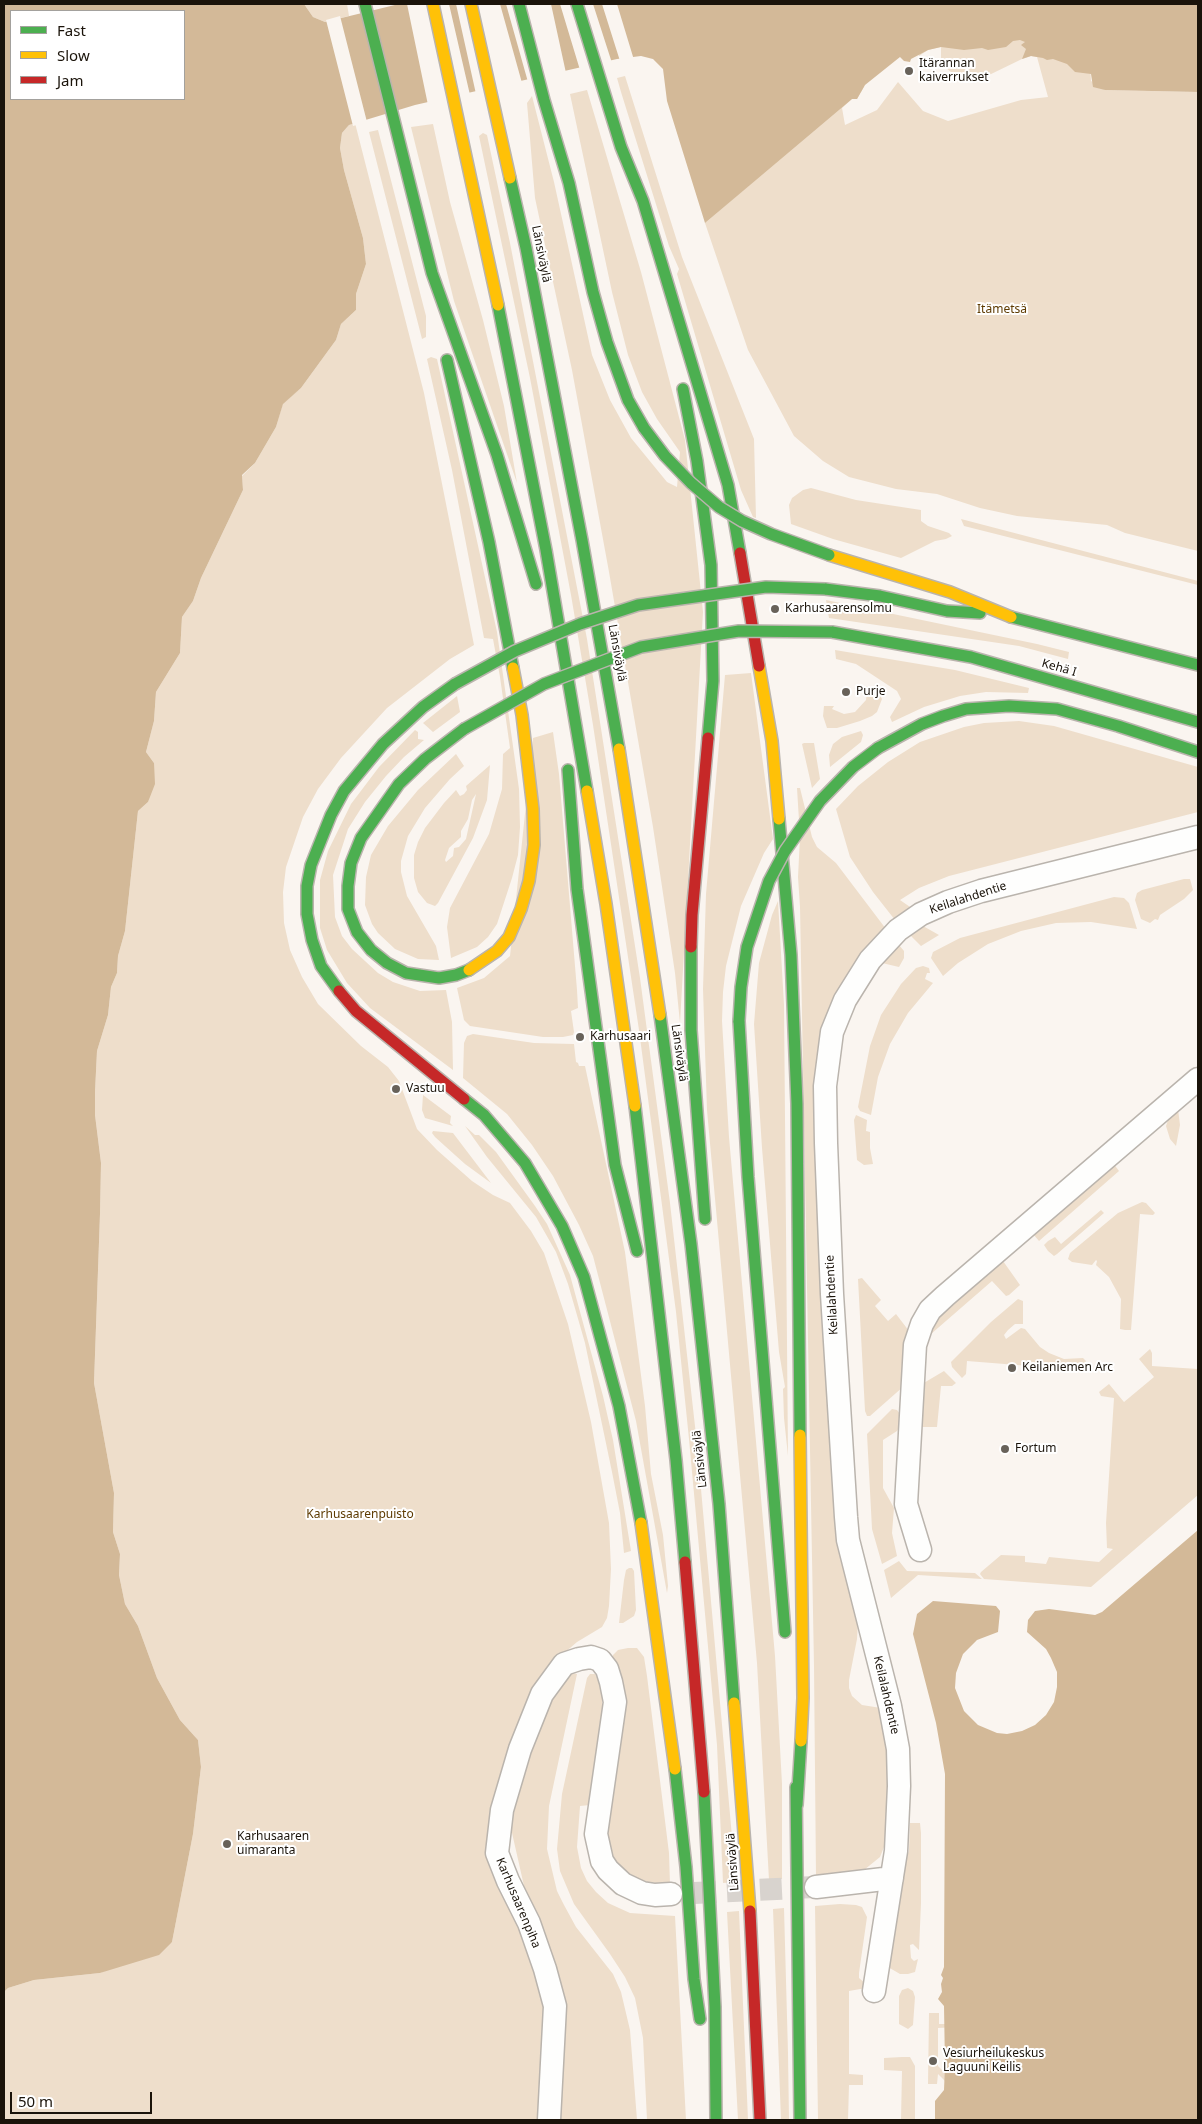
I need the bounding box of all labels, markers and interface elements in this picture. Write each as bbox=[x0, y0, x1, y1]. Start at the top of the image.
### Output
legend bbox=[10, 10, 185, 100]
text: Fast bbox=[57, 20, 86, 40]
text: Slow bbox=[57, 45, 90, 65]
place label: Itärannan kaiverrukset bbox=[919, 57, 989, 85]
marker: Itärannan kaiverrukset bbox=[903, 65, 915, 77]
text: Jam bbox=[57, 70, 84, 90]
street label: Länsiväylä bbox=[528, 224, 554, 284]
park label: Itämetsä bbox=[977, 303, 1027, 317]
place label: Karhusaarensolmu bbox=[785, 602, 892, 616]
marker: Karhusaarensolmu bbox=[769, 603, 781, 615]
street label: Länsiväylä bbox=[605, 623, 629, 683]
street label: Kehä I bbox=[1040, 656, 1078, 680]
place label: Purje bbox=[856, 685, 885, 699]
marker: Purje bbox=[840, 686, 852, 698]
street label: Keilalahdentie bbox=[928, 879, 1008, 917]
street label: Länsiväylä bbox=[668, 1023, 690, 1083]
place label: Karhusaari bbox=[590, 1030, 651, 1044]
marker: Karhusaari bbox=[574, 1031, 586, 1043]
place label: Vastuu bbox=[406, 1082, 445, 1096]
marker: Vastuu bbox=[390, 1083, 402, 1095]
street label: Keilalahdentie bbox=[823, 1255, 841, 1335]
place label: Keilaniemen Arc bbox=[1022, 1361, 1113, 1375]
marker: Keilaniemen Arc bbox=[1006, 1362, 1018, 1374]
street label: Länsiväylä bbox=[690, 1429, 710, 1489]
place label: Fortum bbox=[1015, 1442, 1056, 1456]
marker: Fortum bbox=[999, 1443, 1011, 1455]
park label: Karhusaarenpuisto bbox=[306, 1508, 414, 1522]
street label: Keilalahdentie bbox=[870, 1654, 902, 1736]
place label: Karhusaaren uimaranta bbox=[237, 1830, 309, 1858]
street label: Länsiväylä bbox=[724, 1833, 742, 1891]
marker: Karhusaaren uimaranta bbox=[221, 1838, 233, 1850]
street label: Karhusaarenpiha bbox=[492, 1856, 544, 1950]
place label: Vesiurheilukeskus Laguuni Keilis bbox=[943, 2047, 1044, 2075]
marker: Vesiurheilukeskus Laguuni Keilis bbox=[927, 2055, 939, 2067]
scale bar bbox=[12, 2082, 155, 2114]
text: 50 m bbox=[18, 2091, 53, 2111]

